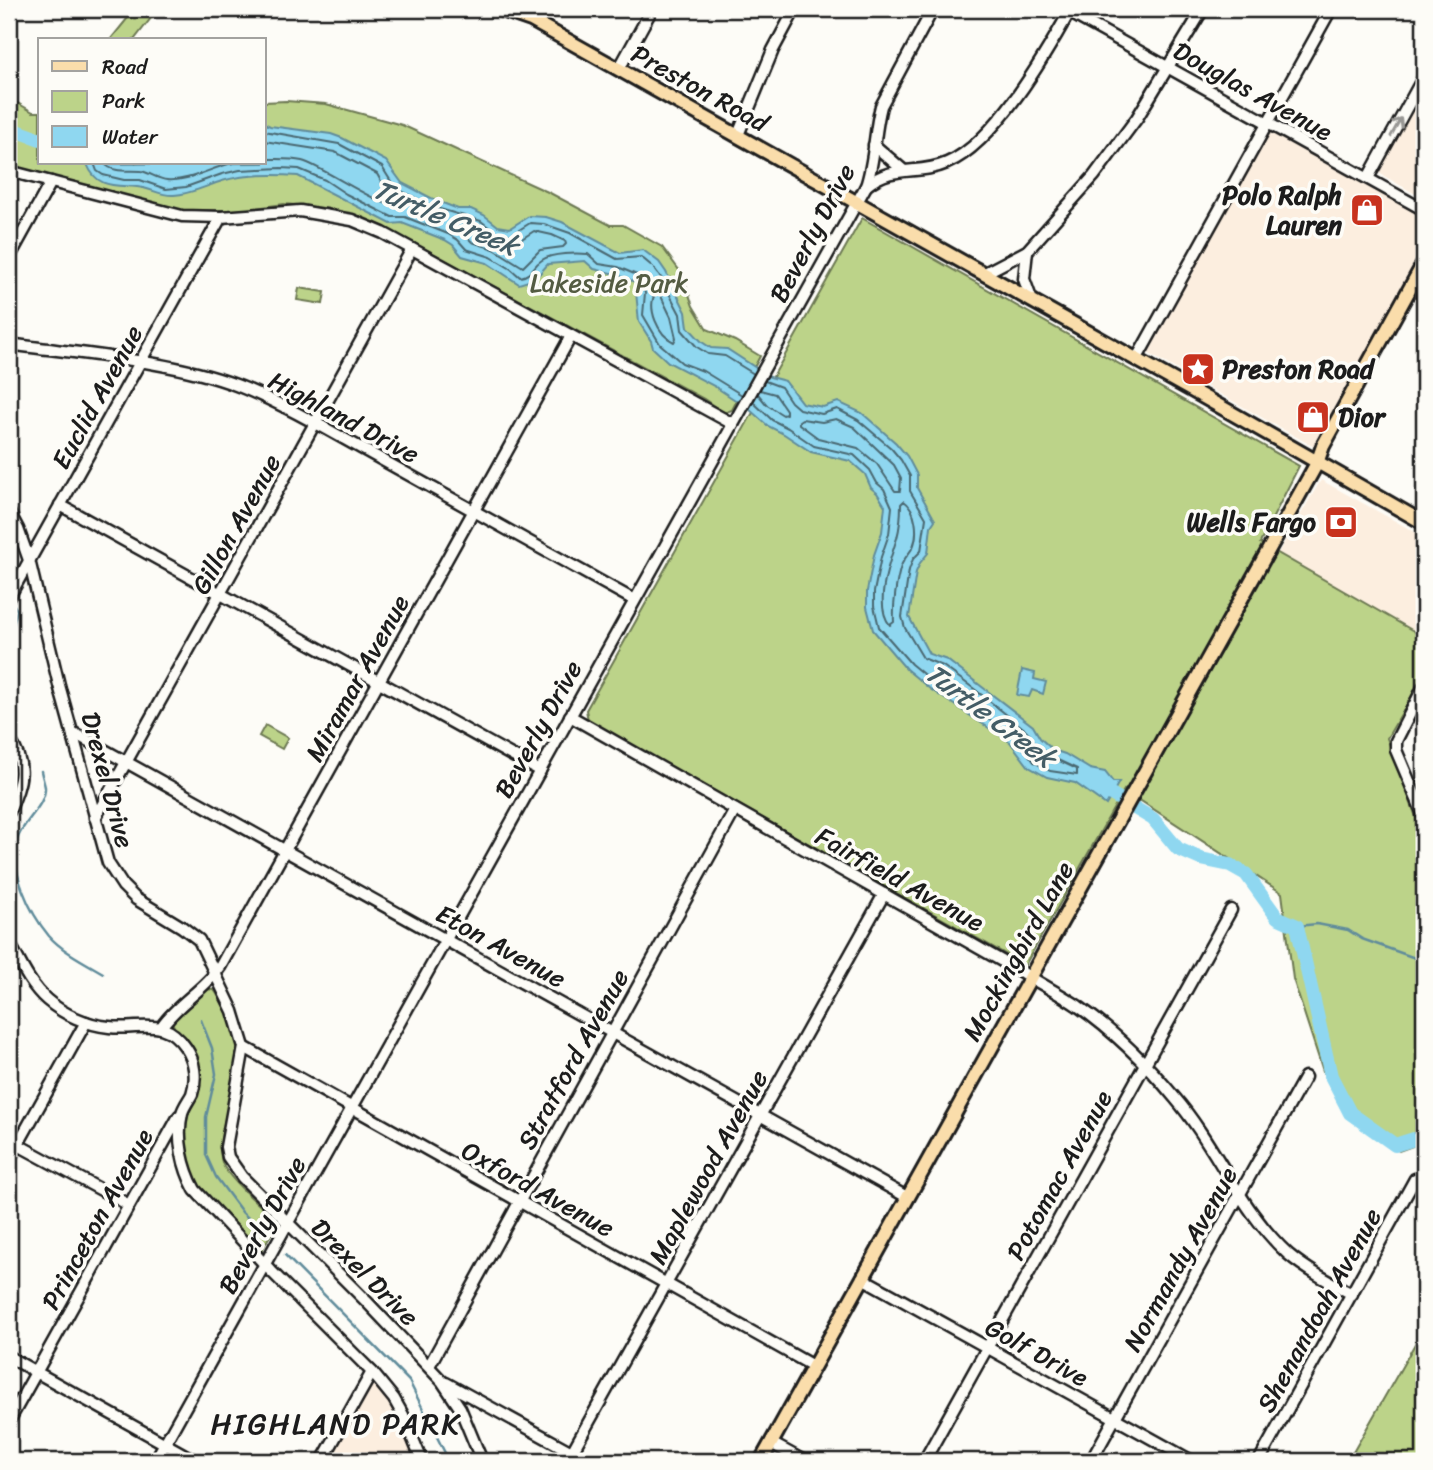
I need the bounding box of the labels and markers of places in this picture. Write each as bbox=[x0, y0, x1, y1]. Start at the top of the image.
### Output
place label: Polo Ralph Lauren bbox=[1222, 172, 1342, 248]
shop icon: Polo Ralph Lauren bbox=[1348, 191, 1386, 229]
place label: Preston Road bbox=[1222, 346, 1376, 392]
place icon: Preston Road bbox=[1179, 350, 1217, 388]
place label: Dior bbox=[1338, 394, 1387, 440]
shop icon: Dior bbox=[1294, 398, 1332, 436]
place label: Wells Fargo bbox=[1186, 499, 1316, 545]
bank icon: Wells Fargo bbox=[1322, 503, 1360, 541]

